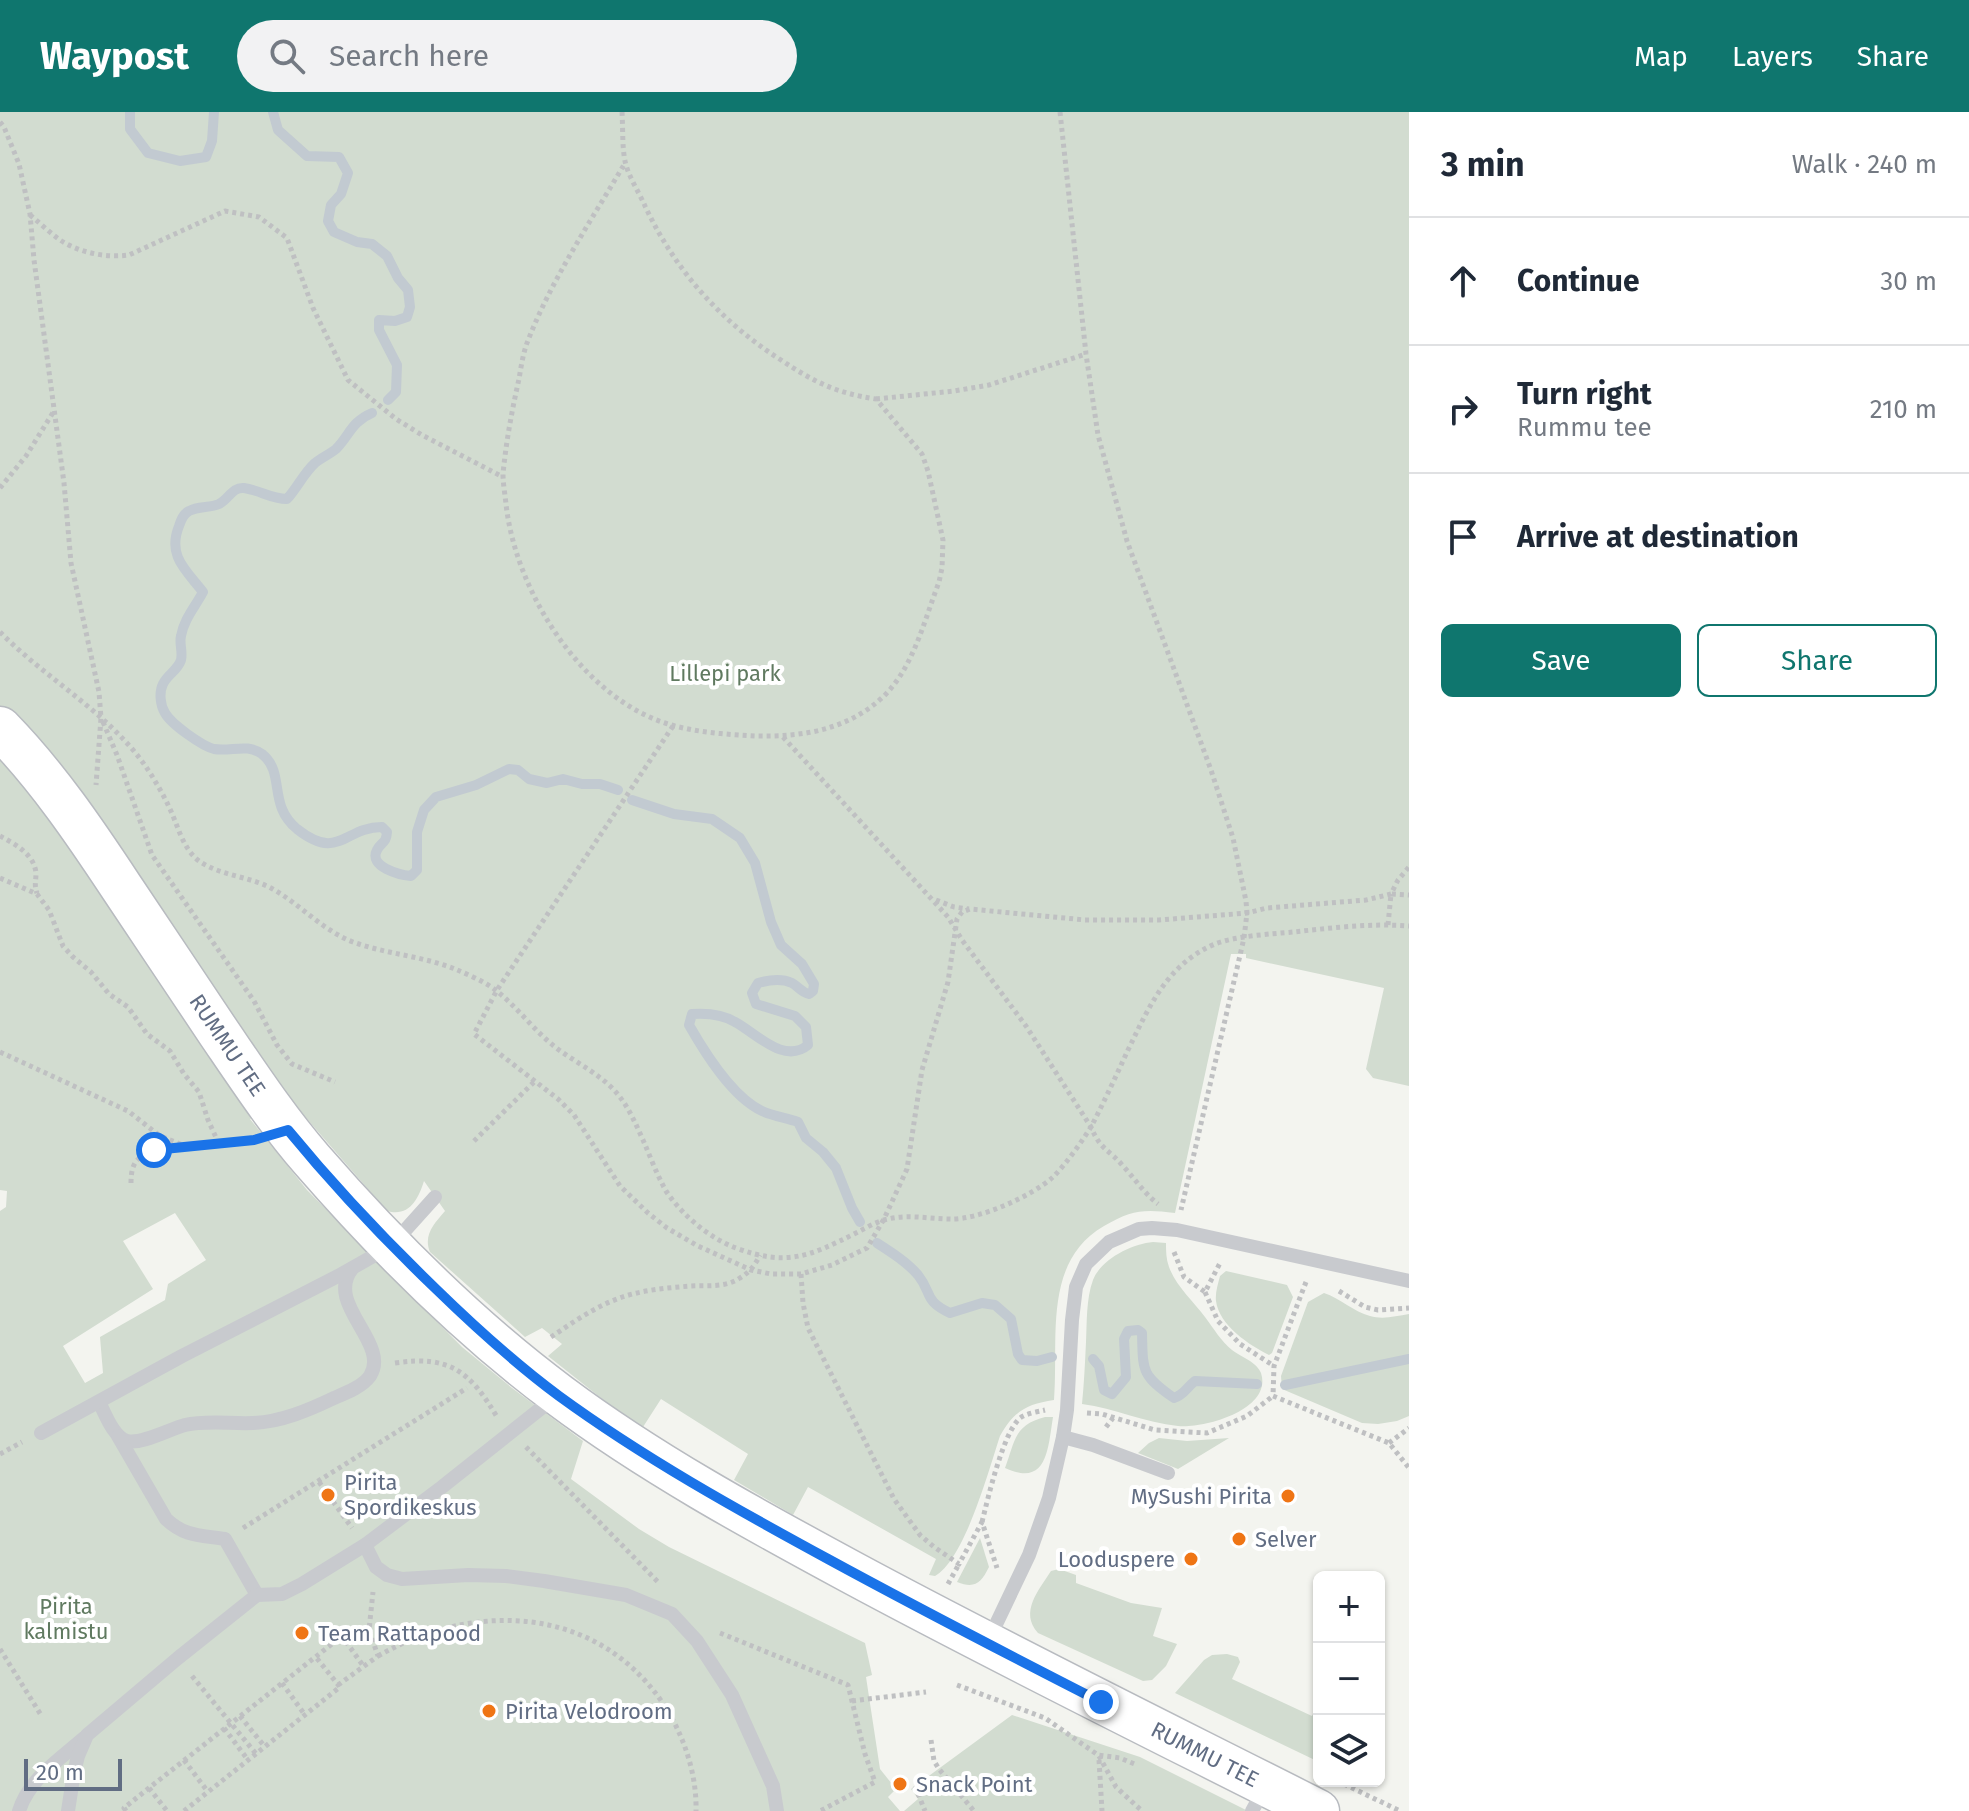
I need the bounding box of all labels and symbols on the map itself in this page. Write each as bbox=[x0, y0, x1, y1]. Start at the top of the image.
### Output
park label: Lillepi park bbox=[669, 660, 782, 687]
street label: RUMMU TEE bbox=[184, 989, 272, 1101]
route start bbox=[136, 1132, 172, 1168]
place label: Pirita Spordikeskus bbox=[344, 1469, 477, 1521]
place label: MySushi Pirita bbox=[1131, 1483, 1272, 1510]
marker: Pirita Spordikeskus bbox=[319, 1486, 337, 1504]
marker: MySushi Pirita bbox=[1279, 1487, 1297, 1505]
place label: Selver bbox=[1255, 1526, 1317, 1553]
marker: Selver bbox=[1230, 1530, 1248, 1548]
place label: Looduspere bbox=[1058, 1546, 1175, 1573]
marker: Looduspere bbox=[1182, 1550, 1200, 1568]
park label: Pirita kalmistu bbox=[23, 1593, 109, 1645]
place label: Team Rattapood bbox=[318, 1620, 481, 1647]
marker: Team Rattapood bbox=[293, 1624, 311, 1642]
route end bbox=[1083, 1684, 1119, 1720]
place label: Pirita Velodroom bbox=[505, 1698, 673, 1725]
marker: Pirita Velodroom bbox=[480, 1702, 498, 1720]
street label: RUMMU TEE bbox=[1146, 1716, 1263, 1793]
scale bar bbox=[24, 1755, 122, 1791]
place label: Snack Point bbox=[916, 1771, 1033, 1798]
marker: Snack Point bbox=[891, 1775, 909, 1793]

